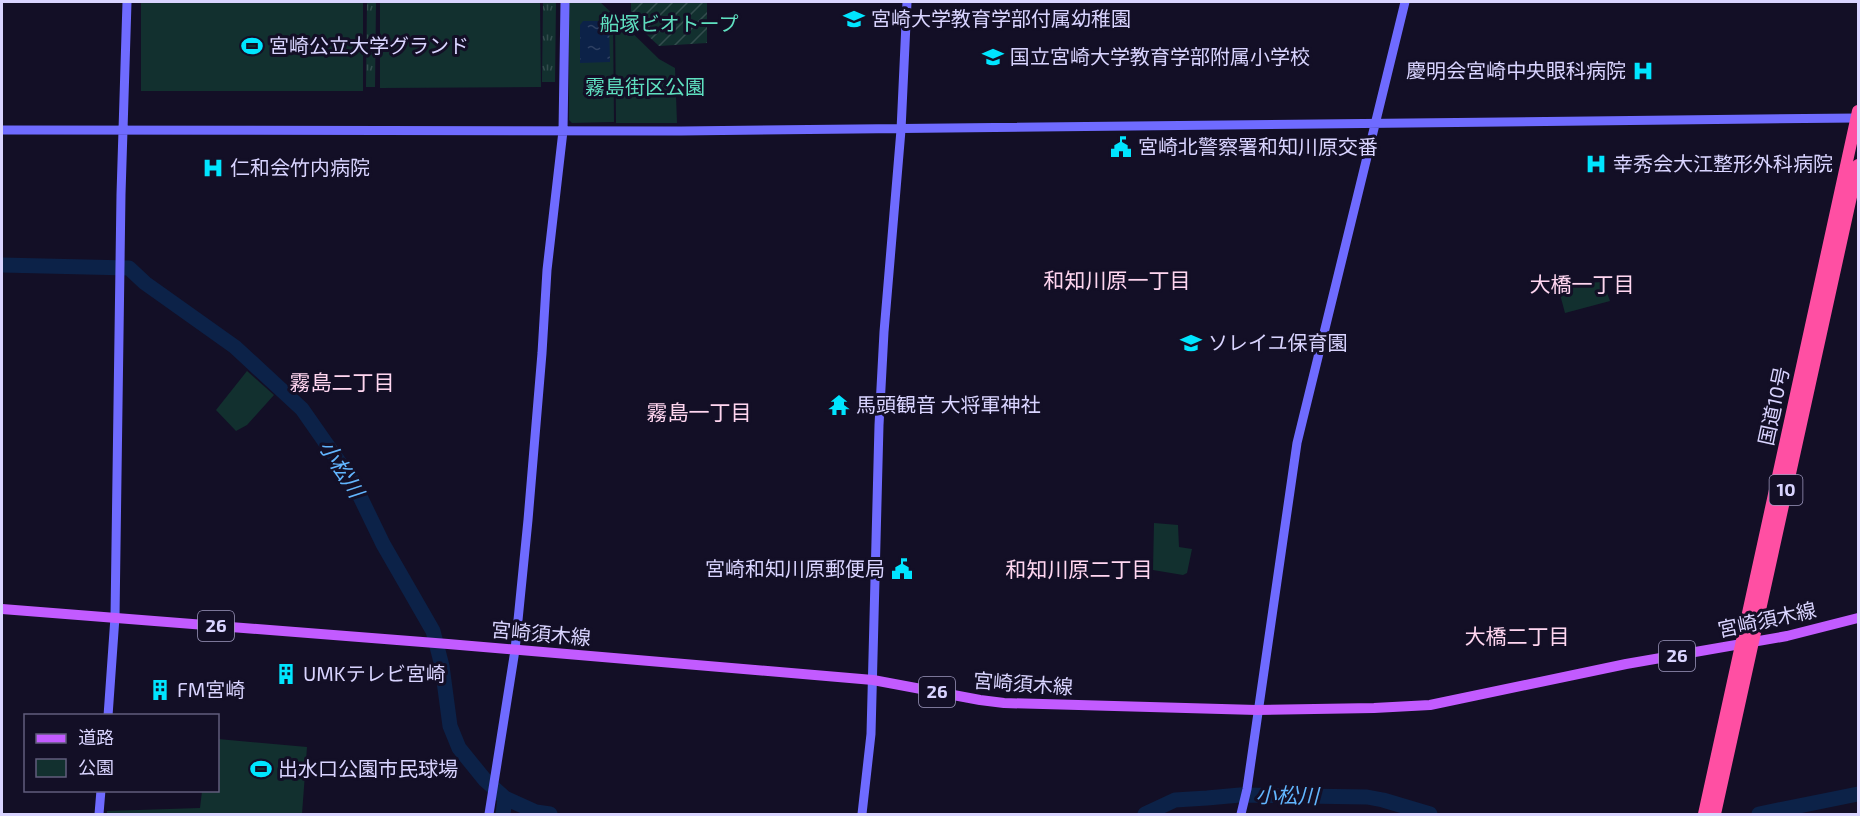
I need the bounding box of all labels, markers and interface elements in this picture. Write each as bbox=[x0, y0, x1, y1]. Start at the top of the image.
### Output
place label: 宮崎大学教育学部付属幼稚園 bbox=[871, 6, 1131, 30]
school or university icon: 宮崎大学教育学部付属幼稚園 bbox=[842, 7, 866, 31]
park label: 船塚ビオトープ bbox=[600, 11, 738, 35]
place label: 宮崎公立大学グランド bbox=[269, 33, 469, 57]
sports icon: 宮崎公立大学グランド bbox=[240, 34, 264, 58]
place label: 国立宮崎大学教育学部附属小学校 bbox=[1010, 44, 1310, 68]
school or university icon: 国立宮崎大学教育学部附属小学校 bbox=[981, 45, 1005, 69]
place label: 慶明会宮崎中央眼科病院 bbox=[1406, 58, 1626, 82]
hospital icon: 慶明会宮崎中央眼科病院 bbox=[1631, 59, 1655, 83]
park label: 霧島街区公園 bbox=[585, 74, 705, 98]
place label: 宮崎北警察署和知川原交番 bbox=[1138, 134, 1378, 158]
public building icon: 宮崎北警察署和知川原交番 bbox=[1109, 135, 1133, 159]
place label: 幸秀会大江整形外科病院 bbox=[1613, 151, 1833, 175]
hospital icon: 幸秀会大江整形外科病院 bbox=[1584, 152, 1608, 176]
place label: 仁和会竹内病院 bbox=[230, 155, 370, 179]
hospital icon: 仁和会竹内病院 bbox=[201, 156, 225, 180]
district label: 和知川原一丁目 bbox=[1044, 267, 1191, 292]
district label: 大橋一丁目 bbox=[1530, 271, 1635, 296]
place label: ソレイユ保育園 bbox=[1208, 330, 1348, 354]
school or university icon: ソレイユ保育園 bbox=[1179, 331, 1203, 355]
street label: 国道10号 bbox=[1753, 364, 1793, 447]
district label: 霧島二丁目 bbox=[290, 369, 395, 394]
place label: 馬頭観音 大将軍神社 bbox=[856, 392, 1040, 416]
temple icon: 馬頭観音 大将軍神社 bbox=[827, 393, 851, 417]
district label: 霧島一丁目 bbox=[647, 399, 752, 424]
water label: 小松川 bbox=[315, 435, 371, 503]
road number: 10 bbox=[1770, 475, 1802, 505]
place label: 宮崎和知川原郵便局 bbox=[705, 556, 885, 580]
district label: 和知川原二丁目 bbox=[1006, 556, 1153, 581]
public building icon: 宮崎和知川原郵便局 bbox=[890, 557, 914, 581]
street label: 宮崎須木線 bbox=[1715, 597, 1818, 641]
road number: 26 bbox=[198, 611, 234, 641]
street label: 宮崎須木線 bbox=[490, 617, 592, 649]
district label: 大橋二丁目 bbox=[1465, 623, 1570, 648]
road number: 26 bbox=[1659, 641, 1695, 671]
place label: UMKテレビ宮崎 bbox=[303, 661, 446, 685]
building icon: UMKテレビ宮崎 bbox=[274, 662, 298, 686]
street label: 宮崎須木線 bbox=[972, 668, 1074, 698]
place label: FM宮崎 bbox=[177, 677, 245, 701]
road number: 26 bbox=[919, 677, 955, 707]
building icon: FM宮崎 bbox=[148, 678, 172, 702]
legend bbox=[24, 714, 219, 792]
text: 道路 bbox=[78, 726, 114, 748]
text: 公園 bbox=[78, 756, 114, 778]
place label: 出水口公園市民球場 bbox=[278, 756, 458, 780]
sports icon: 出水口公園市民球場 bbox=[249, 757, 273, 781]
water label: 小松川 bbox=[1255, 781, 1321, 808]

